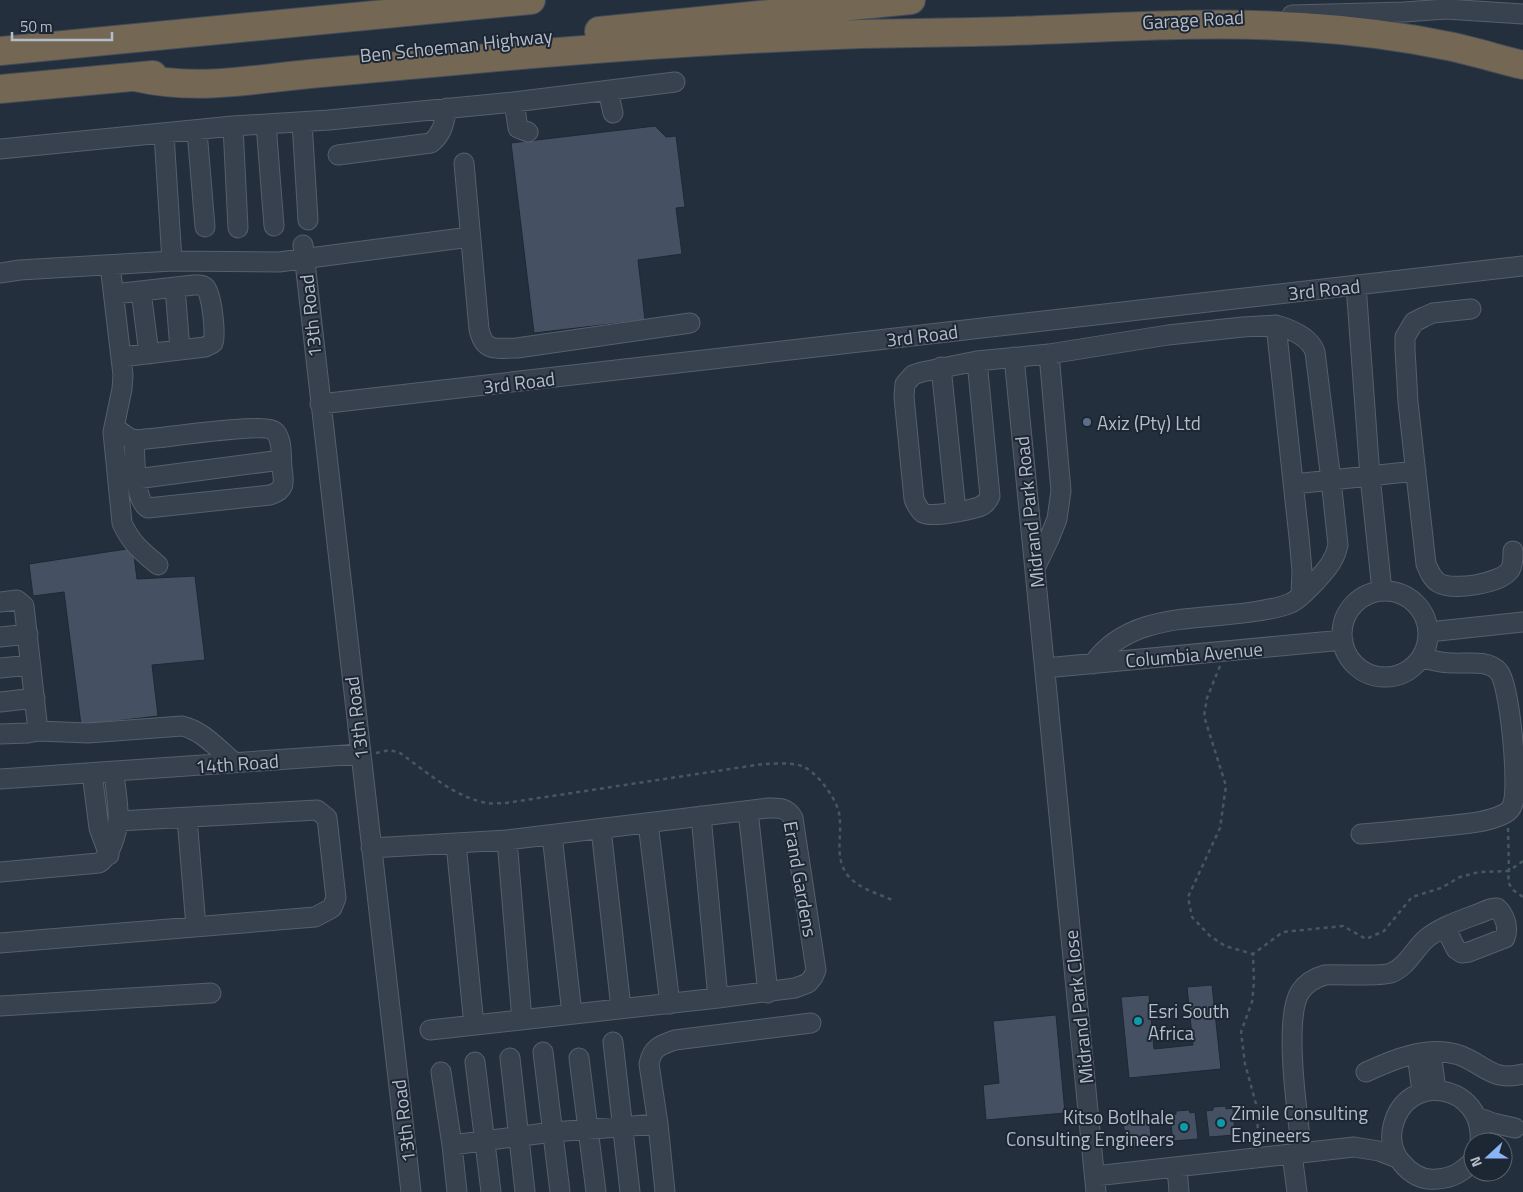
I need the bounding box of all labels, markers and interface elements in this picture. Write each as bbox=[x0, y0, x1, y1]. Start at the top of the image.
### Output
street label: Garage Road bbox=[1141, 2, 1245, 36]
scale bar bbox=[12, 10, 112, 42]
text: 50 m bbox=[20, 15, 53, 38]
street label: Ben Schoeman Highway bbox=[358, 20, 554, 70]
street label: 3rd Road bbox=[1287, 271, 1361, 307]
street label: 13th Road bbox=[291, 273, 329, 359]
street label: 3rd Road bbox=[884, 316, 960, 354]
street label: 3rd Road bbox=[481, 363, 557, 401]
place label: Axiz (Pty) Ltd bbox=[1097, 408, 1201, 437]
marker: Axiz (Pty) Ltd bbox=[1081, 416, 1093, 428]
street label: Midrand Park Road bbox=[1007, 435, 1051, 589]
street label: Columbia Avenue bbox=[1124, 634, 1264, 674]
street label: 13th Road bbox=[337, 675, 375, 761]
street label: 14th Road bbox=[194, 746, 280, 780]
street label: Erand Gardens bbox=[777, 819, 825, 939]
street label: Midrand Park Close bbox=[1056, 929, 1100, 1085]
place label: Esri South Africa bbox=[1148, 996, 1230, 1047]
marker: Esri South Africa bbox=[1132, 1015, 1144, 1027]
street label: 13th Road bbox=[384, 1078, 422, 1164]
place label: Zimile Consulting Engineers bbox=[1231, 1098, 1368, 1149]
place label: Kitso Botlhale Consulting Engineers bbox=[1006, 1102, 1174, 1153]
marker: Zimile Consulting Engineers bbox=[1215, 1117, 1227, 1129]
marker: Kitso Botlhale Consulting Engineers bbox=[1178, 1121, 1190, 1133]
north arrow bbox=[1463, 1132, 1513, 1182]
text: N bbox=[1464, 1154, 1487, 1170]

